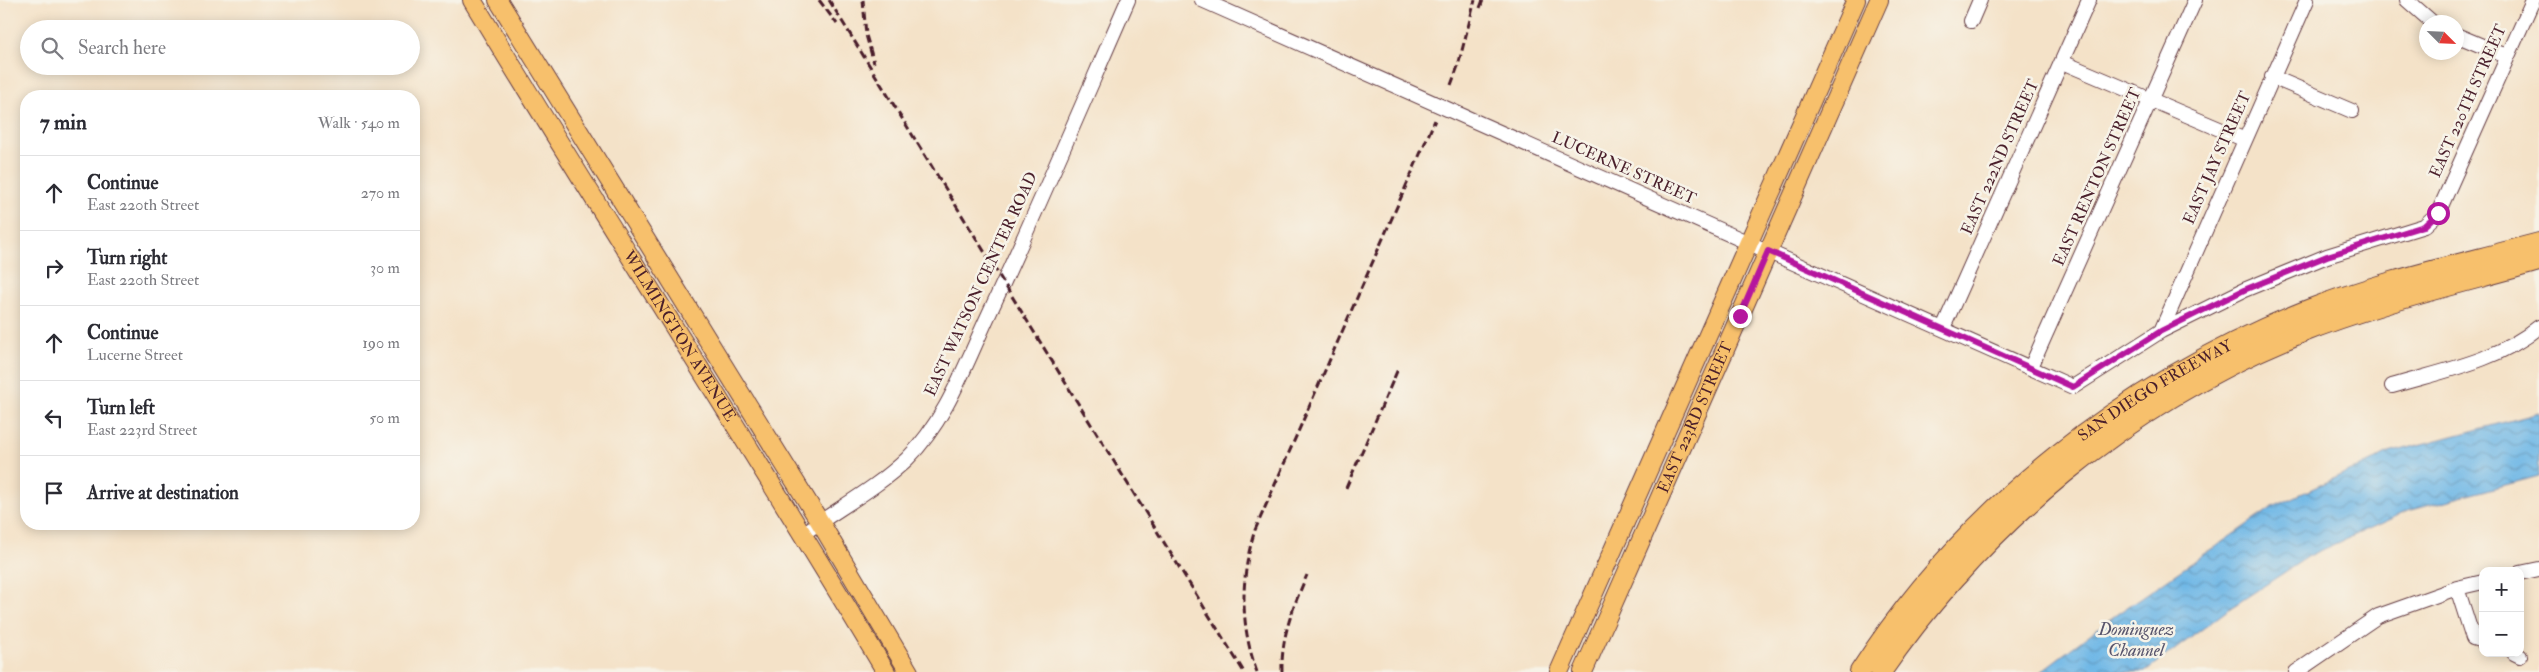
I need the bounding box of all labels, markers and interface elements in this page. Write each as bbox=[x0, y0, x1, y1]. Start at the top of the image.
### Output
north arrow bbox=[2419, 15, 2464, 60]
search box bbox=[20, 20, 420, 75]
street label: EAST 220TH STREET bbox=[2425, 21, 2511, 181]
icon: search bbox=[38, 34, 66, 62]
text: Search here bbox=[78, 36, 166, 60]
street label: EAST 222ND STREET bbox=[1957, 76, 2043, 238]
street label: EAST RENTON STREET bbox=[2049, 85, 2145, 269]
street label: EAST JAY STREET bbox=[2179, 88, 2256, 228]
text: 7 min bbox=[40, 109, 87, 136]
text: Walk · 540 m bbox=[318, 113, 400, 133]
street label: LUCERNE STREET bbox=[1549, 127, 1699, 209]
street label: EAST WATSON CENTER ROAD bbox=[920, 169, 1042, 399]
text: Continue bbox=[87, 171, 158, 195]
icon: ahead bbox=[40, 179, 68, 207]
text: 270 m bbox=[361, 183, 400, 203]
text: East 220th Street bbox=[87, 195, 199, 215]
route start bbox=[2427, 202, 2450, 225]
text: Turn right bbox=[87, 246, 167, 270]
street label: WILMINGTON AVENUE bbox=[618, 246, 740, 425]
icon: right bbox=[40, 254, 68, 282]
text: 30 m bbox=[370, 258, 400, 278]
text: East 220th Street bbox=[87, 270, 199, 290]
route end bbox=[1729, 305, 1752, 328]
text: Continue bbox=[87, 321, 158, 345]
icon: ahead bbox=[40, 329, 68, 357]
text: 190 m bbox=[362, 333, 400, 353]
street label: SAN DIEGO FREEWAY bbox=[2074, 335, 2237, 446]
street label: EAST 223RD STREET bbox=[1653, 339, 1737, 496]
text: Lucerne Street bbox=[87, 345, 183, 365]
text: Turn left bbox=[87, 396, 155, 420]
icon: left bbox=[40, 404, 68, 432]
text: 50 m bbox=[369, 408, 400, 428]
text: East 223rd Street bbox=[87, 420, 197, 440]
icon: arrive bbox=[40, 479, 68, 507]
text: Arrive at destination bbox=[87, 481, 239, 505]
map controls bbox=[2479, 567, 2524, 657]
button: + bbox=[2479, 567, 2524, 612]
button: − bbox=[2479, 612, 2524, 657]
water label: Dominguez Channel bbox=[2097, 618, 2174, 662]

